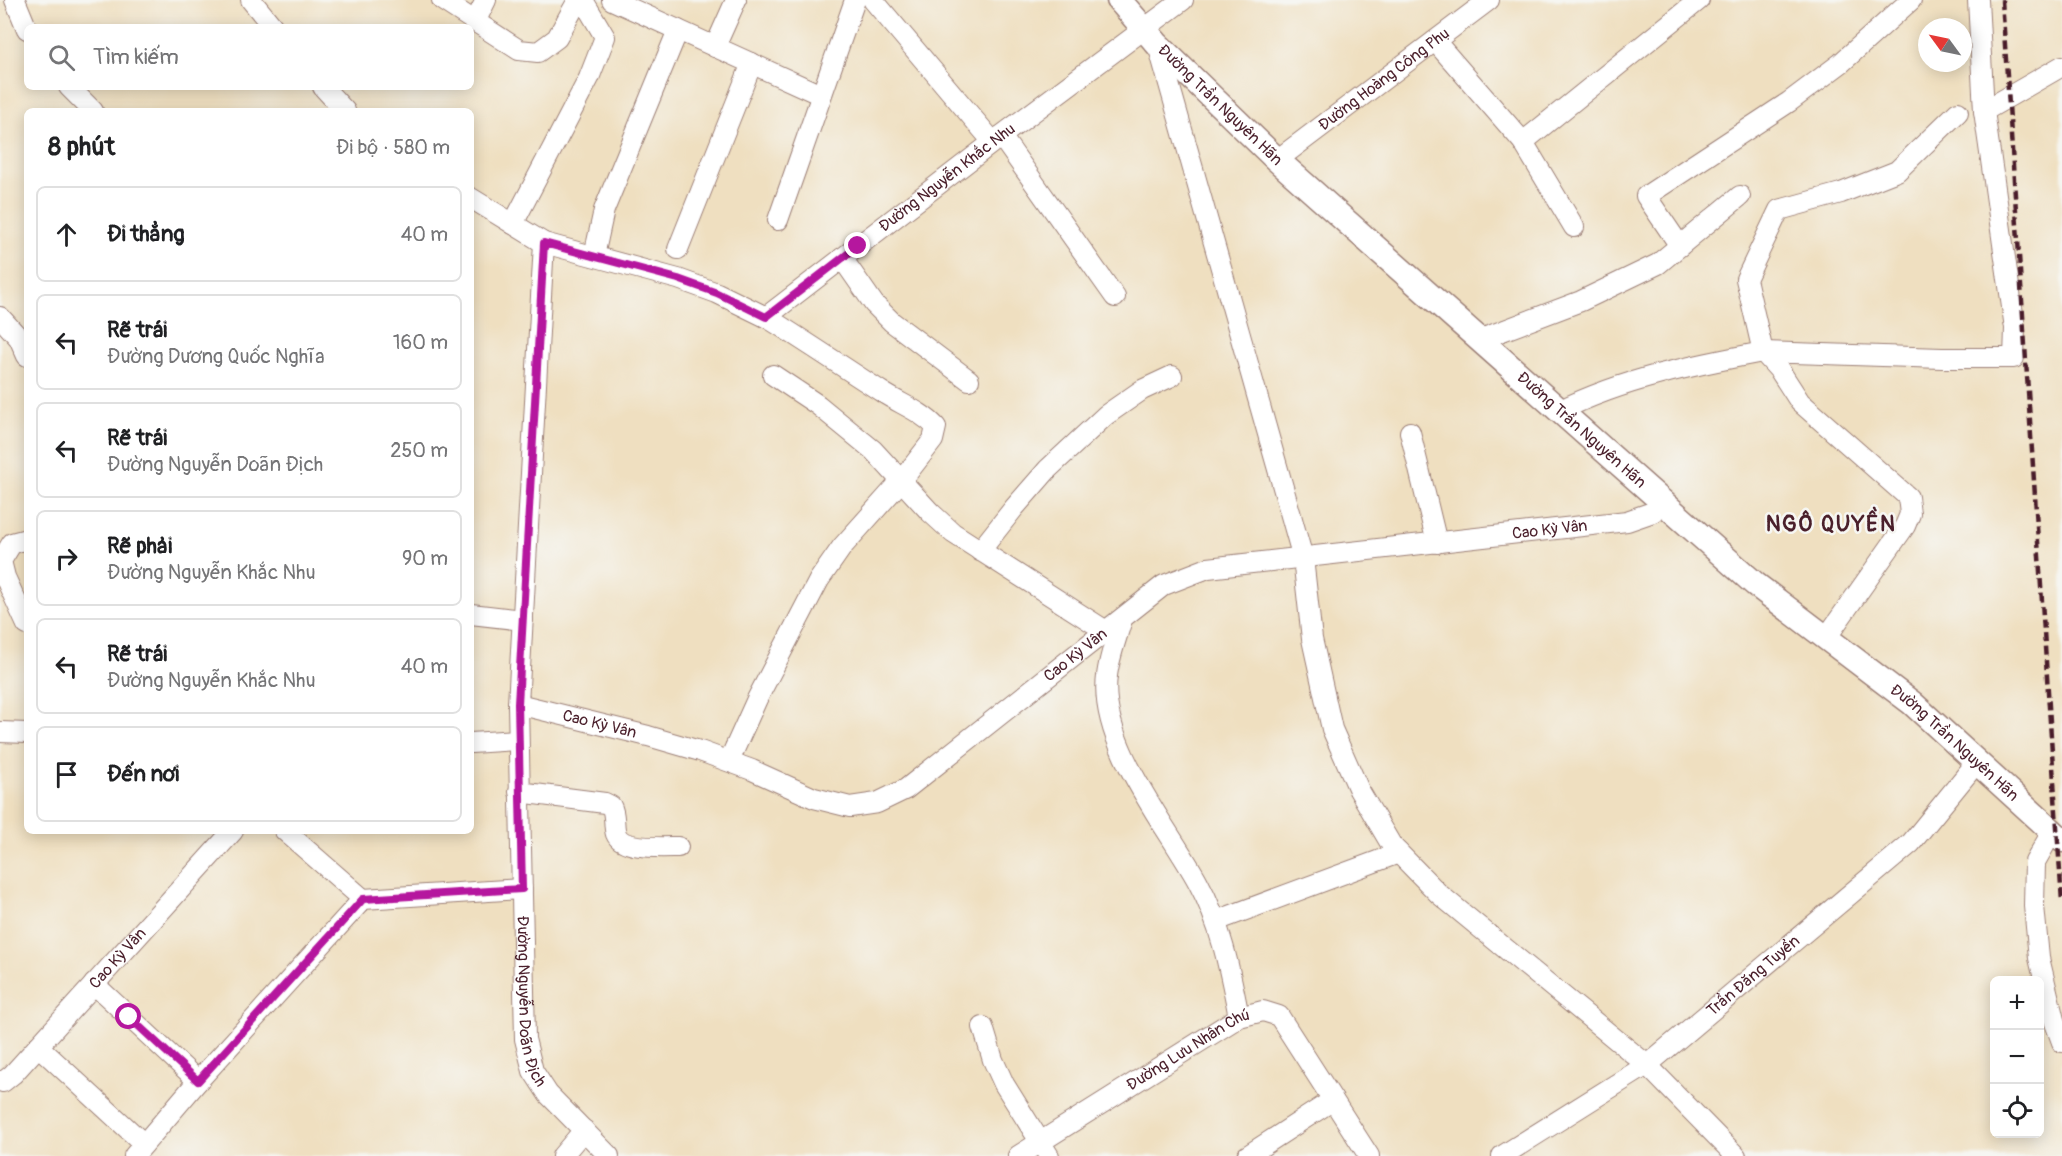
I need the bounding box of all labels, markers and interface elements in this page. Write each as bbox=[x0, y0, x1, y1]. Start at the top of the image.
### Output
north arrow bbox=[1918, 18, 1972, 72]
street label: Đường Hoàng Công Phụ bbox=[1314, 23, 1453, 135]
search box bbox=[24, 24, 474, 90]
street label: Đường Trần Nguyên Hãn bbox=[1154, 40, 1287, 170]
icon: search bbox=[45, 41, 78, 74]
text: Tìm kiếm bbox=[93, 43, 179, 71]
street label: Đường Nguyễn Khắc Nhu bbox=[875, 119, 1019, 236]
text: 8 phút bbox=[48, 131, 115, 163]
text: Đi bộ · 580 m bbox=[336, 135, 450, 160]
icon: ahead bbox=[50, 218, 83, 251]
text: Đi thẳng bbox=[107, 220, 185, 248]
text: 40 m bbox=[401, 222, 448, 247]
route end bbox=[844, 232, 870, 258]
text: Rẽ trái bbox=[107, 316, 167, 344]
icon: left bbox=[50, 326, 83, 359]
text: 160 m bbox=[393, 330, 448, 355]
text: Đường Dương Quốc Nghĩa bbox=[107, 344, 325, 369]
street label: Đường Trần Nguyên Hãn bbox=[1513, 367, 1650, 493]
text: Rẽ trái bbox=[107, 424, 167, 452]
icon: left bbox=[50, 434, 83, 467]
text: 250 m bbox=[390, 438, 448, 463]
text: Đường Nguyễn Doãn Địch bbox=[107, 452, 323, 477]
district label: NGÔ QUYỀN bbox=[1766, 506, 1896, 538]
street label: Cao Kỳ Vân bbox=[1511, 516, 1588, 544]
text: Rẽ phải bbox=[107, 532, 172, 560]
icon: right bbox=[50, 542, 83, 575]
text: 90 m bbox=[402, 546, 448, 571]
text: Đường Nguyễn Khắc Nhu bbox=[107, 560, 315, 585]
street label: Cao Kỳ Vân bbox=[1040, 624, 1111, 686]
text: Rẽ trái bbox=[107, 640, 167, 668]
icon: left bbox=[50, 650, 83, 683]
text: 40 m bbox=[401, 654, 448, 679]
text: Đường Nguyễn Khắc Nhu bbox=[107, 668, 315, 693]
street label: Đường Trần Nguyên Hãn bbox=[1886, 680, 2023, 805]
street label: Cao Kỳ Vân bbox=[561, 705, 639, 743]
icon: arrive bbox=[50, 758, 83, 791]
text: Đến nơi bbox=[107, 760, 179, 788]
street label: Đường Nguyễn Doãn Địch bbox=[512, 915, 551, 1091]
street label: Cao Kỳ Vân bbox=[85, 924, 150, 993]
street label: Trần Đăng Tuyển bbox=[1703, 931, 1804, 1020]
map controls bbox=[1990, 976, 2044, 1138]
button: + bbox=[1990, 976, 2044, 1030]
route start bbox=[115, 1003, 141, 1029]
street label: Đường Lưu Nhân Chú bbox=[1123, 1005, 1252, 1095]
button: − bbox=[1990, 1030, 2044, 1084]
button: locate bbox=[1990, 1084, 2044, 1138]

